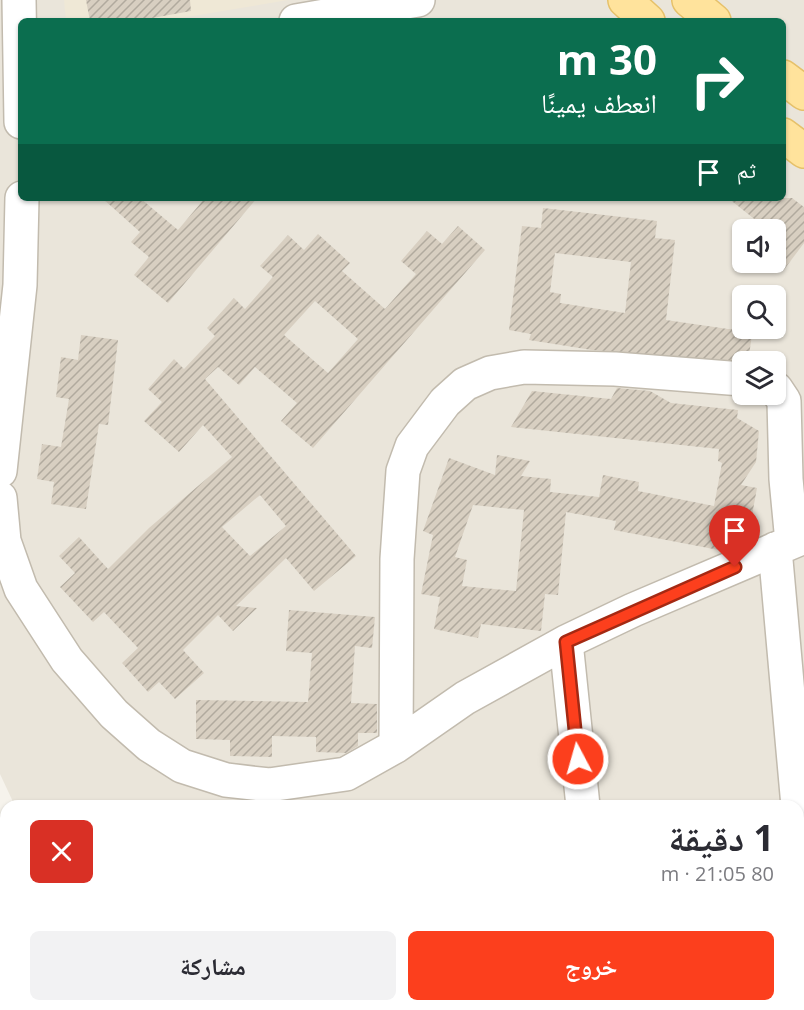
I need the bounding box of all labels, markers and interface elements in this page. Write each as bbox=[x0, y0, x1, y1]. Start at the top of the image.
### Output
text: 30 m bbox=[557, 30, 657, 87]
icon: right bbox=[678, 42, 756, 120]
text: انعطف يمينًا bbox=[541, 84, 657, 121]
text: ثم bbox=[737, 154, 756, 184]
icon: arrive bbox=[692, 156, 725, 189]
map controls bbox=[732, 219, 786, 405]
button: sound bbox=[732, 219, 786, 273]
button: search bbox=[732, 285, 786, 339]
button: layers bbox=[732, 351, 786, 405]
pin bbox=[709, 505, 760, 567]
icon: arrive bbox=[718, 514, 751, 547]
position arrow bbox=[546, 727, 610, 791]
text: 1 دقيقة bbox=[668, 813, 774, 862]
button: close bbox=[30, 820, 93, 883]
text: 80 m · 21:05 bbox=[661, 860, 774, 887]
button: مشاركة bbox=[30, 931, 396, 1000]
button: خروج bbox=[408, 931, 774, 1000]

